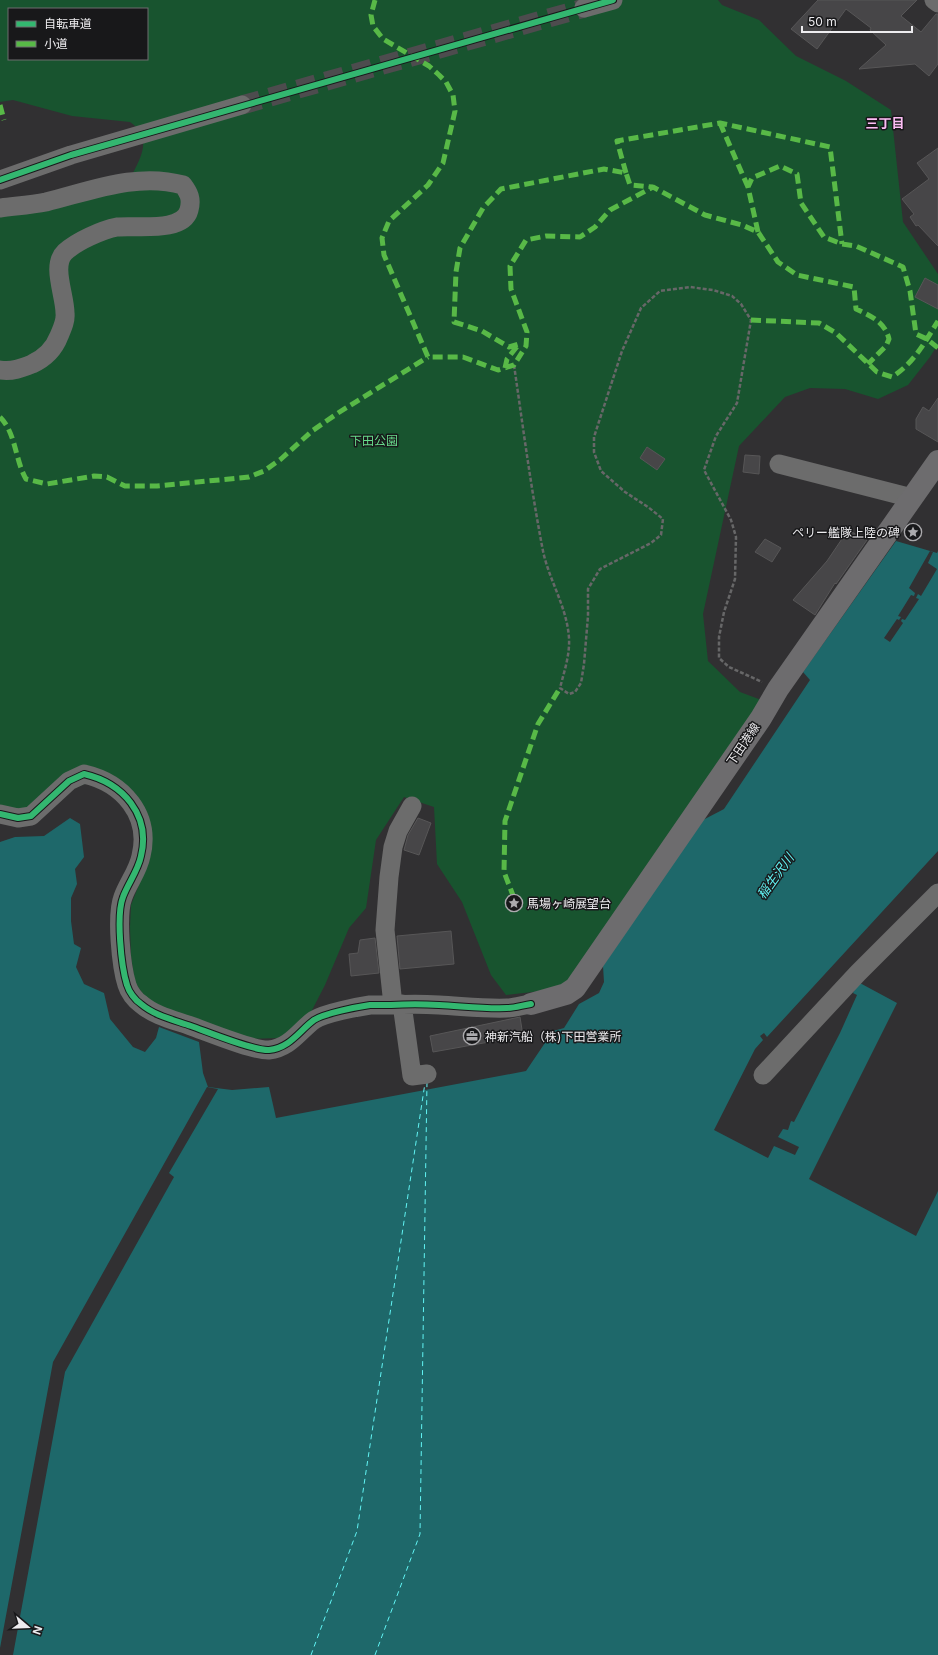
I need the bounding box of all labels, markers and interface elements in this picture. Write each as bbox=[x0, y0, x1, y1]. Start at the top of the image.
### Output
legend bbox=[8, 8, 148, 60]
scale bar bbox=[802, 8, 912, 34]
text: 50 m bbox=[808, 14, 837, 29]
text: 自転車道 bbox=[44, 16, 92, 31]
text: 小道 bbox=[44, 36, 68, 51]
district label: 三丁目 bbox=[865, 115, 905, 131]
park label: 下田公園 bbox=[350, 433, 398, 448]
place icon: ペリー艦隊上陸の碑 bbox=[903, 522, 923, 542]
place label: ペリー艦隊上陸の碑 bbox=[792, 525, 900, 540]
street label: 下田港線 bbox=[723, 720, 763, 768]
water label: 稲生沢川 bbox=[753, 849, 798, 902]
place icon: 馬場ヶ崎展望台 bbox=[504, 893, 524, 913]
place label: 馬場ヶ崎展望台 bbox=[527, 896, 611, 911]
office icon: 神新汽船（株)下田営業所 bbox=[462, 1026, 482, 1046]
place label: 神新汽船（株)下田営業所 bbox=[485, 1029, 621, 1044]
north arrow bbox=[8, 1607, 48, 1647]
text: N bbox=[29, 1624, 45, 1637]

